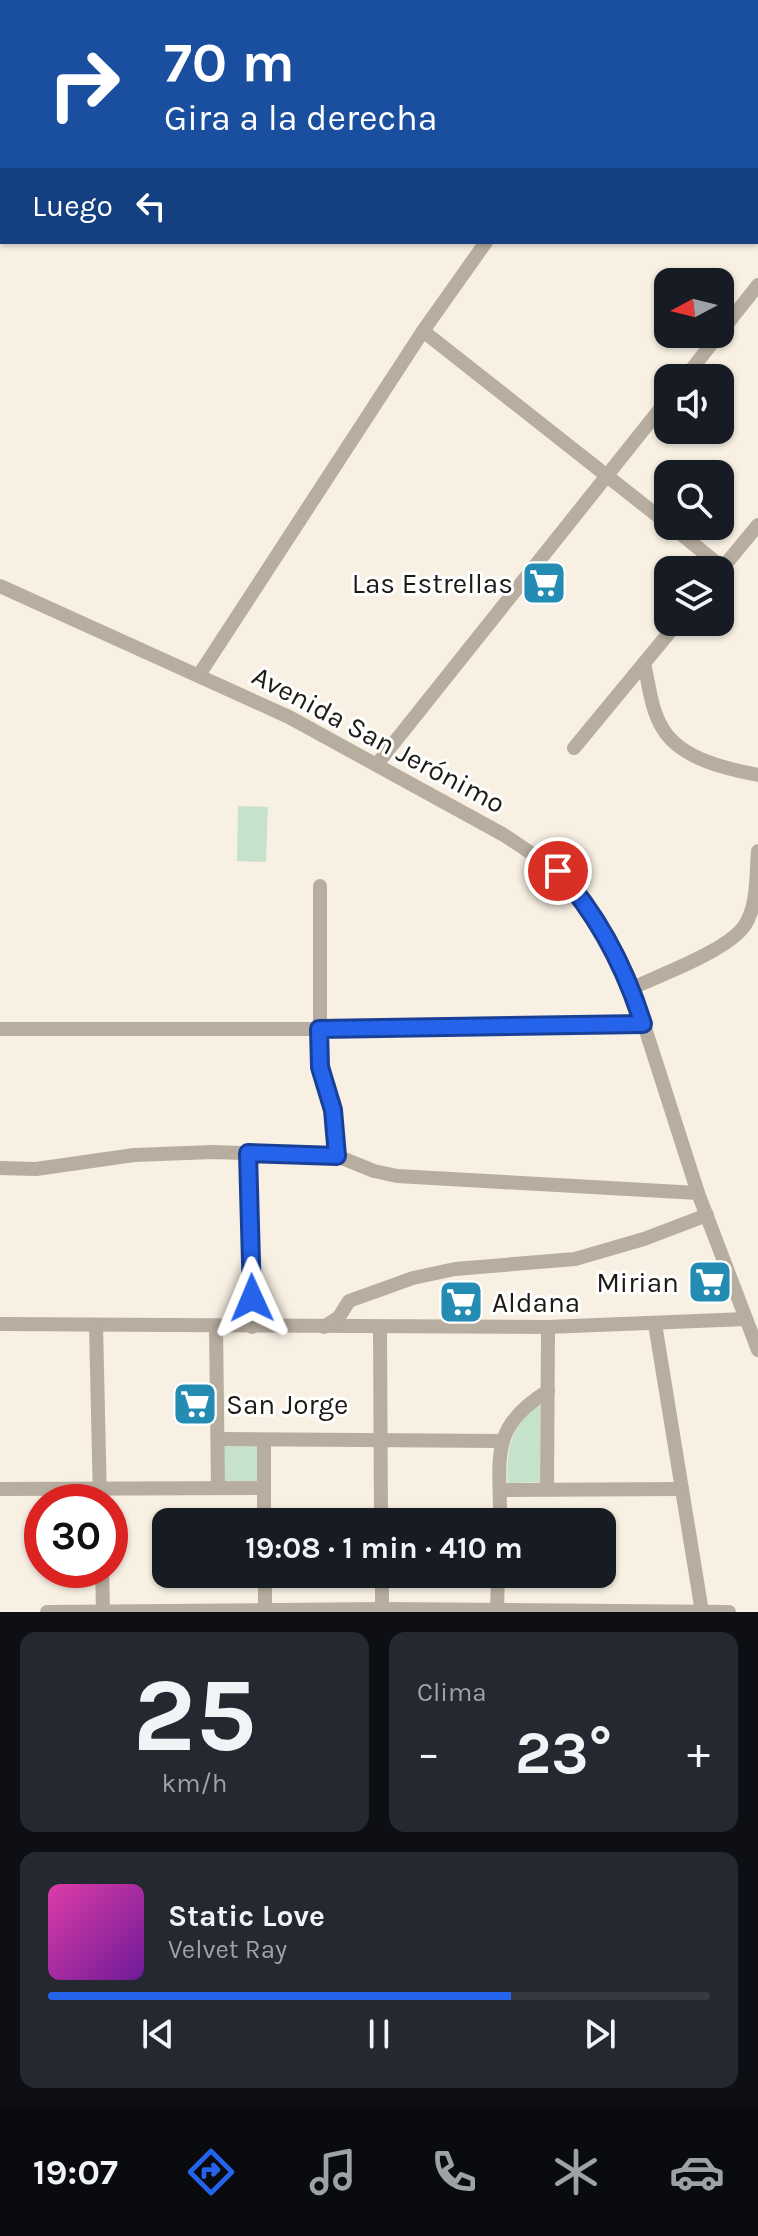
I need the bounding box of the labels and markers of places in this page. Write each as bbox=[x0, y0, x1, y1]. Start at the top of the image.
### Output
supermarket icon: Las Estrellas bbox=[520, 559, 568, 607]
place label: Las Estrellas bbox=[352, 567, 513, 600]
pin bbox=[524, 837, 592, 905]
supermarket icon: Mirian bbox=[686, 1258, 734, 1306]
place label: Mirian bbox=[596, 1266, 679, 1299]
supermarket icon: Aldana bbox=[437, 1278, 485, 1326]
place label: Aldana bbox=[492, 1286, 580, 1319]
supermarket icon: San Jorge bbox=[171, 1380, 219, 1428]
place label: San Jorge bbox=[226, 1388, 348, 1421]

